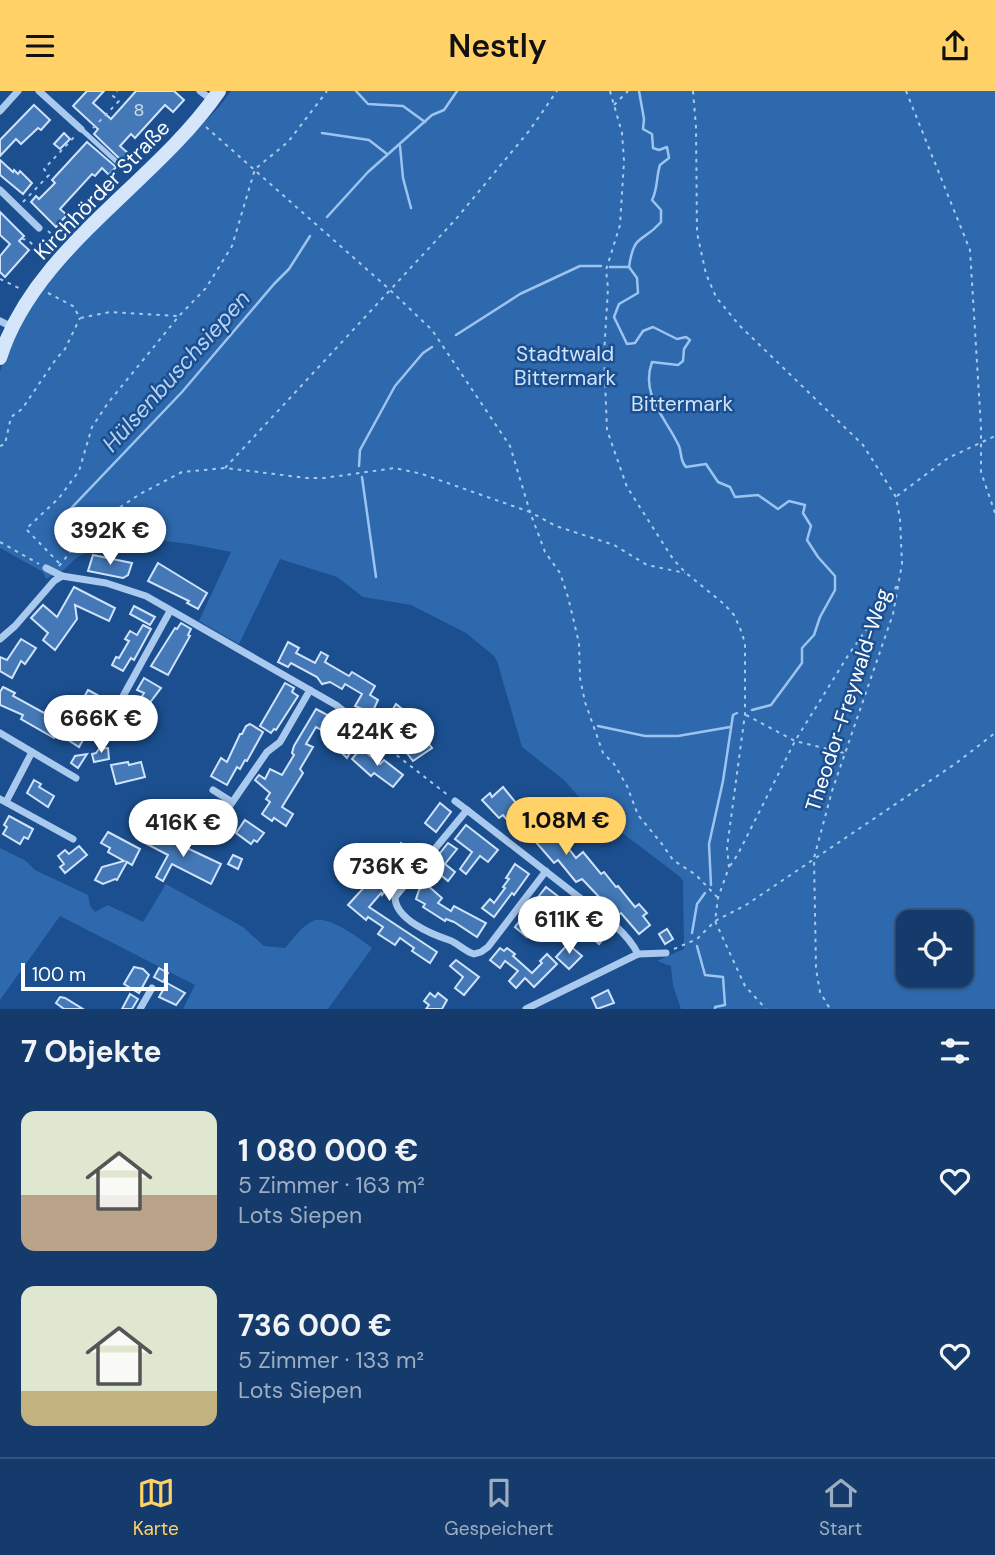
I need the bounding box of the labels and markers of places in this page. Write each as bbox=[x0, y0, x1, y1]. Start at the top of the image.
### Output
pin: 392K € bbox=[53, 507, 167, 567]
pin: 666K € bbox=[44, 695, 158, 755]
pin: 424K € bbox=[320, 709, 434, 768]
pin: 1.08M € bbox=[501, 797, 631, 857]
pin: 416K € bbox=[126, 799, 240, 859]
pin: 736K € bbox=[332, 843, 446, 903]
pin: 611K € bbox=[512, 897, 626, 956]

